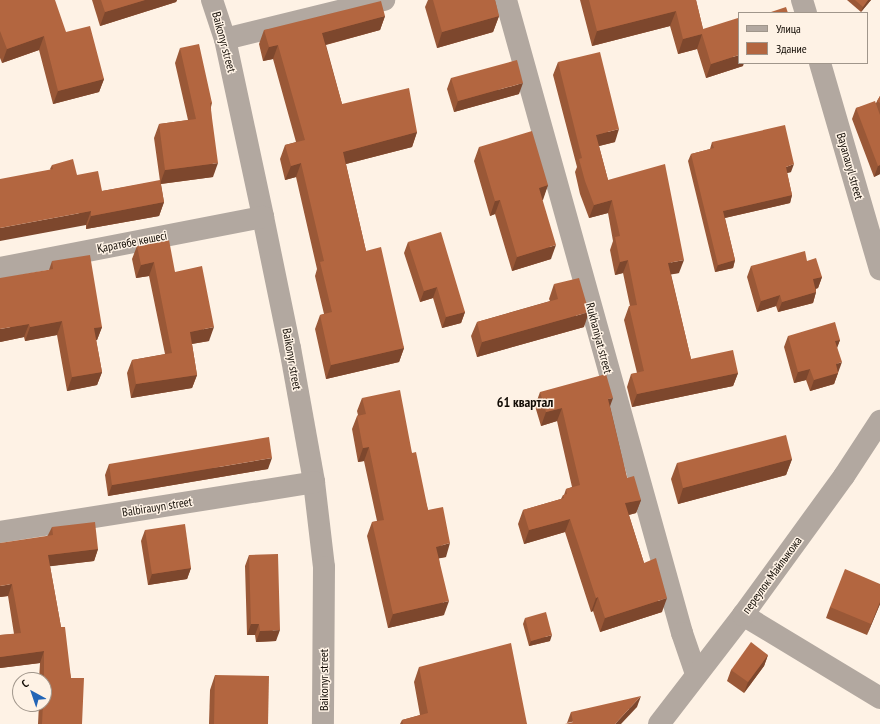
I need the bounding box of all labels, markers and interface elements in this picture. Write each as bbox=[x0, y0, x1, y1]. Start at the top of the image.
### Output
street label: Baikonyr street bbox=[209, 10, 239, 74]
legend bbox=[738, 12, 868, 64]
text: Улица bbox=[776, 21, 801, 36]
text: Здание bbox=[776, 41, 807, 56]
street label: Bayanauyl street bbox=[834, 131, 866, 201]
street label: Қаратөбе көшесі bbox=[96, 228, 168, 256]
street label: Rukhaniyat street bbox=[583, 301, 615, 375]
street label: Baikonyr street bbox=[280, 327, 304, 391]
district label: 61 квартал bbox=[497, 394, 553, 410]
street label: Balbirauyn street bbox=[121, 494, 193, 520]
street label: переулок Майлыкожа bbox=[739, 534, 805, 616]
street label: Baikonyr street bbox=[317, 649, 331, 711]
north arrow bbox=[12, 672, 52, 712]
text: С bbox=[19, 677, 31, 691]

